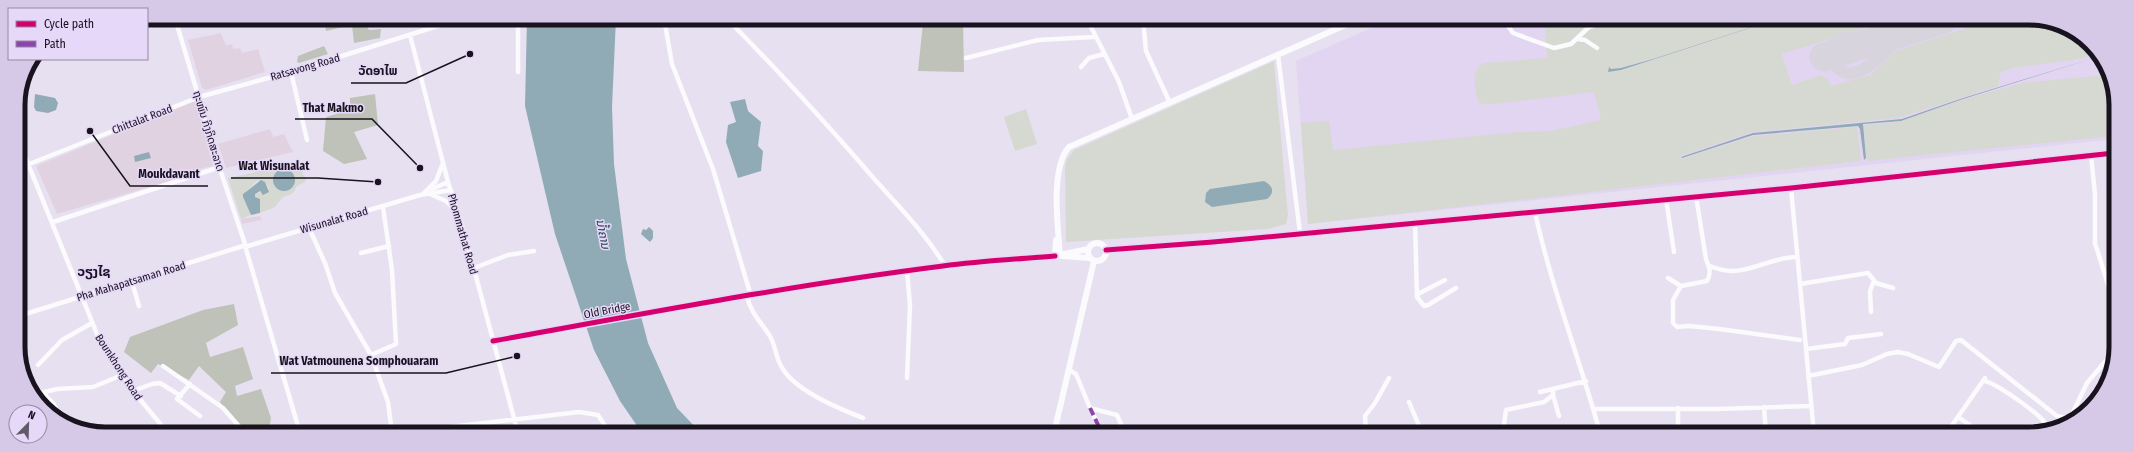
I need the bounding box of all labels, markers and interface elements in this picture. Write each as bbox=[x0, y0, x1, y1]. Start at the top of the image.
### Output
legend bbox=[8, 8, 148, 60]
text: Cycle path bbox=[44, 17, 94, 31]
text: Path bbox=[44, 37, 66, 51]
street label: Ratsavong Road bbox=[269, 51, 341, 84]
callout: ວັດອາໄພ bbox=[351, 59, 406, 83]
text: ວັດອາໄພ bbox=[359, 64, 397, 78]
street label: ຖະໜົນ ກິງກິດສະລາດ bbox=[190, 89, 227, 173]
callout: That Makmo bbox=[295, 95, 372, 119]
text: That Makmo bbox=[302, 101, 364, 115]
street label: Chittalat Road bbox=[110, 102, 174, 137]
callout: Wat Wisunalat bbox=[231, 154, 318, 178]
text: Wat Wisunalat bbox=[239, 159, 310, 173]
callout: Moukdavant bbox=[130, 162, 208, 186]
text: Moukdavant bbox=[138, 167, 200, 181]
street label: Phommathat Road bbox=[445, 192, 480, 276]
street label: Wisunalat Road bbox=[299, 205, 369, 236]
water label: ນ້ຳຄານ bbox=[593, 218, 615, 252]
street label: Pha Mahapatsaman Road bbox=[75, 259, 187, 304]
district label: ວຽງໄຊ bbox=[78, 264, 111, 280]
street label: Old Bridge bbox=[583, 300, 632, 321]
street label: Bounkhong Road bbox=[92, 332, 145, 403]
callout: Wat Vatmounena Somphouaram bbox=[271, 349, 446, 373]
text: Wat Vatmounena Somphouaram bbox=[280, 354, 438, 368]
north arrow bbox=[8, 404, 48, 444]
text: N bbox=[26, 408, 37, 423]

